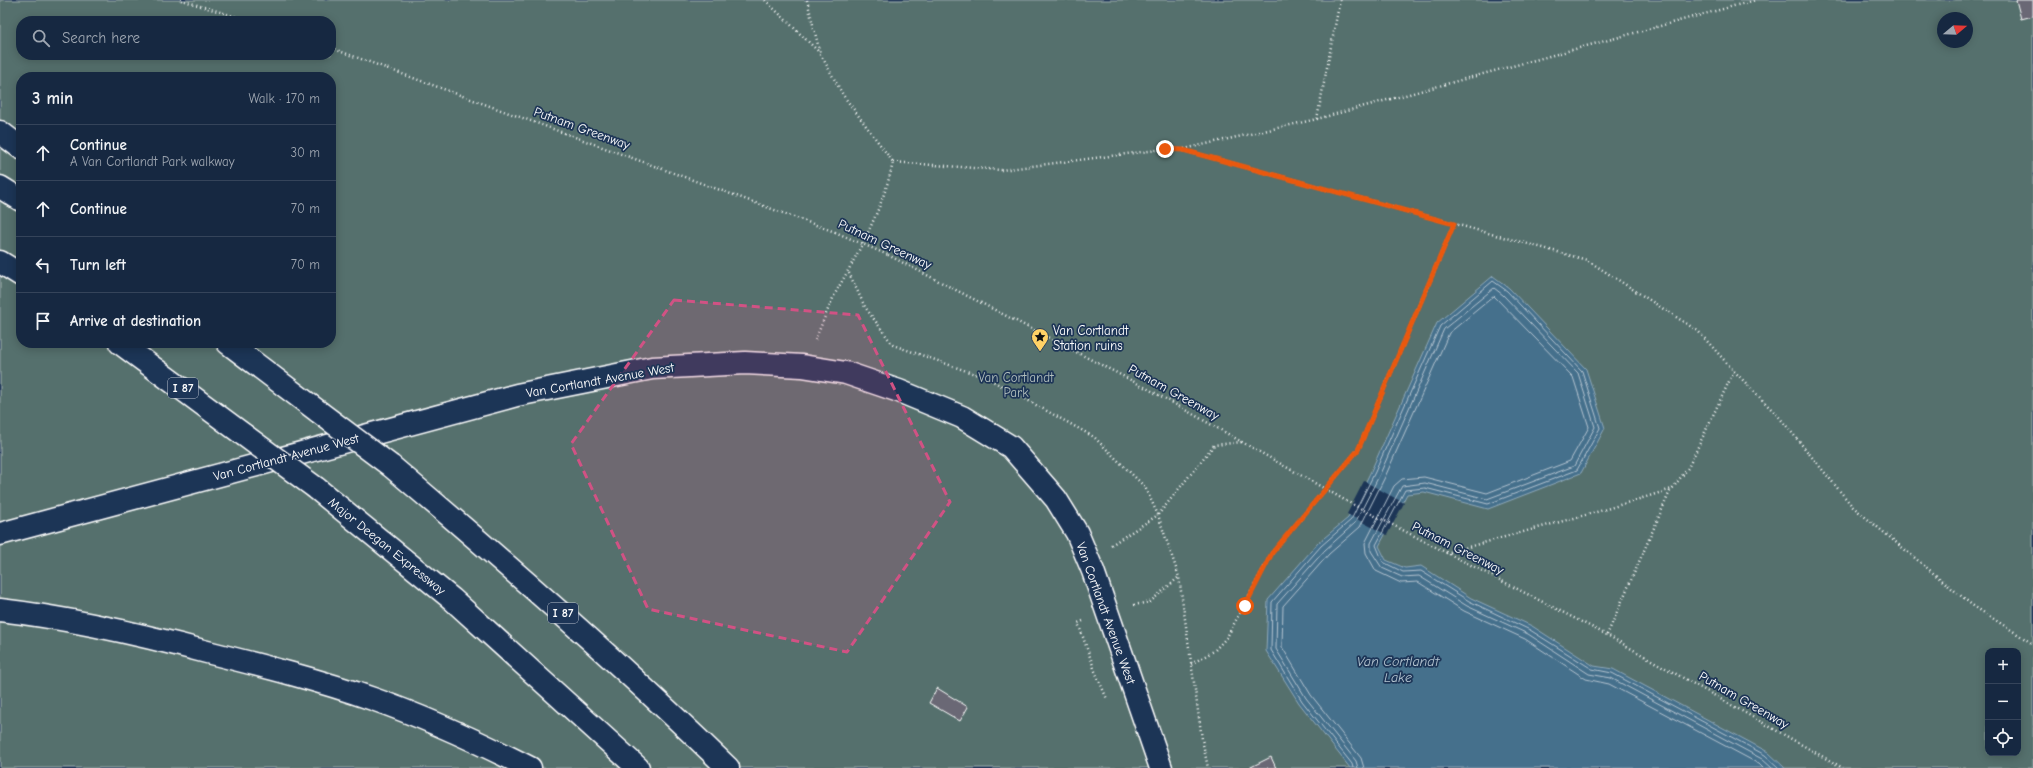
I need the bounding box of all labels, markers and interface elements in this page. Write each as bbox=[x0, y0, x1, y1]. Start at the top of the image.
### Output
north arrow bbox=[1937, 12, 1973, 48]
search box bbox=[16, 16, 336, 60]
icon: search bbox=[30, 27, 52, 49]
text: Search here bbox=[62, 29, 140, 47]
text: 3 min bbox=[32, 89, 73, 108]
text: Walk · 170 m bbox=[248, 91, 320, 106]
street label: Putnam Greenway bbox=[532, 104, 632, 152]
text: Continue bbox=[70, 136, 127, 154]
route end bbox=[1156, 140, 1174, 158]
icon: ahead bbox=[32, 142, 54, 164]
text: 30 m bbox=[290, 145, 320, 160]
text: A Van Cortlandt Park walkway bbox=[70, 154, 234, 169]
icon: ahead bbox=[32, 198, 54, 220]
text: Continue bbox=[70, 200, 127, 218]
text: 70 m bbox=[291, 201, 320, 216]
street label: Putnam Greenway bbox=[836, 216, 934, 272]
icon: left bbox=[32, 254, 54, 276]
text: Turn left bbox=[70, 256, 126, 274]
text: 70 m bbox=[291, 257, 320, 272]
icon: arrive bbox=[32, 310, 54, 332]
text: Arrive at destination bbox=[70, 312, 201, 330]
place label: Van Cortlandt Station ruins bbox=[1053, 323, 1130, 353]
place icon: Van Cortlandt Station ruins bbox=[1030, 327, 1050, 352]
street label: Van Cortlandt Avenue West bbox=[525, 359, 676, 400]
street label: Putnam Greenway bbox=[1126, 361, 1222, 423]
park label: Van Cortlandt Park bbox=[978, 370, 1055, 400]
road number: I 87 bbox=[168, 378, 198, 398]
street label: Van Cortlandt Avenue West bbox=[212, 430, 362, 484]
street label: Major Deegan Expressway bbox=[325, 494, 449, 598]
street label: Putnam Greenway bbox=[1410, 518, 1507, 578]
street label: Van Cortlandt Avenue West bbox=[1073, 540, 1139, 687]
route start bbox=[1236, 597, 1254, 615]
road number: I 87 bbox=[548, 603, 578, 623]
map controls bbox=[1985, 648, 2021, 756]
button: + bbox=[1985, 648, 2021, 684]
water label: Van Cortlandt Lake bbox=[1357, 653, 1441, 686]
street label: Putnam Greenway bbox=[1696, 668, 1792, 732]
button: − bbox=[1985, 684, 2021, 720]
button: locate bbox=[1985, 720, 2021, 756]

